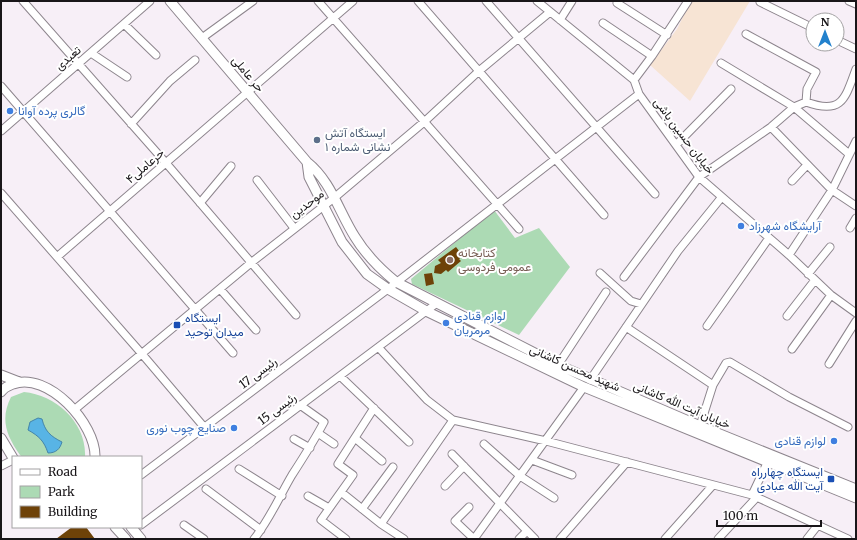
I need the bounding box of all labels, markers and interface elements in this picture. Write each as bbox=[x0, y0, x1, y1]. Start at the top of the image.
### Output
north arrow bbox=[805, 12, 845, 52]
text: N bbox=[821, 15, 830, 29]
street label: تعبدی bbox=[52, 42, 85, 74]
street label: حر عاملی bbox=[228, 52, 268, 96]
street label: خیابان حسین باشی bbox=[650, 95, 718, 177]
place label: گالری پرده آوانا bbox=[18, 103, 85, 119]
marker: گالری پرده آوانا bbox=[5, 106, 15, 116]
place label: ایستگاه آتش نشانی شماره ۱ bbox=[325, 125, 390, 155]
marker: ایستگاه آتش نشانی شماره ۱ bbox=[312, 135, 322, 145]
street label: حرعاملی۴ bbox=[122, 145, 168, 187]
street label: موحدین bbox=[287, 186, 327, 222]
place label: آرایشگاه شهرزاد bbox=[749, 218, 822, 234]
marker: آرایشگاه شهرزاد bbox=[736, 221, 746, 231]
place label: کتابخانه عمومی فردوسی bbox=[458, 245, 531, 275]
marker: کتابخانه عمومی فردوسی bbox=[445, 255, 455, 265]
place label: لوازم قنادی مرمریان bbox=[454, 308, 506, 338]
place label: ایستگاه میدان توحید bbox=[185, 310, 244, 340]
marker: لوازم قنادی مرمریان bbox=[441, 318, 451, 328]
marker: ایستگاه میدان توحید bbox=[172, 320, 182, 330]
street label: شهید محسن کاشانی bbox=[527, 341, 623, 395]
street label: رئیسی 17 bbox=[236, 353, 280, 393]
street label: خیابان آیت الله کاشانی bbox=[631, 377, 733, 433]
street label: رئیسی 15 bbox=[255, 389, 299, 429]
place label: صنایع چوب نوری bbox=[146, 420, 226, 437]
marker: صنایع چوب نوری bbox=[229, 423, 239, 433]
place label: لوازم قنادی bbox=[774, 433, 826, 449]
marker: لوازم قنادی bbox=[829, 436, 839, 446]
legend bbox=[12, 456, 142, 528]
text: Road bbox=[48, 464, 77, 479]
place label: ایستگاه چهارراه آیت الله عبادی bbox=[751, 464, 824, 494]
marker: ایستگاه چهارراه آیت الله عبادی bbox=[826, 474, 836, 484]
text: Park bbox=[48, 484, 75, 499]
scale bar bbox=[717, 502, 821, 528]
text: Building bbox=[48, 504, 98, 519]
text: 100 m bbox=[723, 508, 758, 523]

